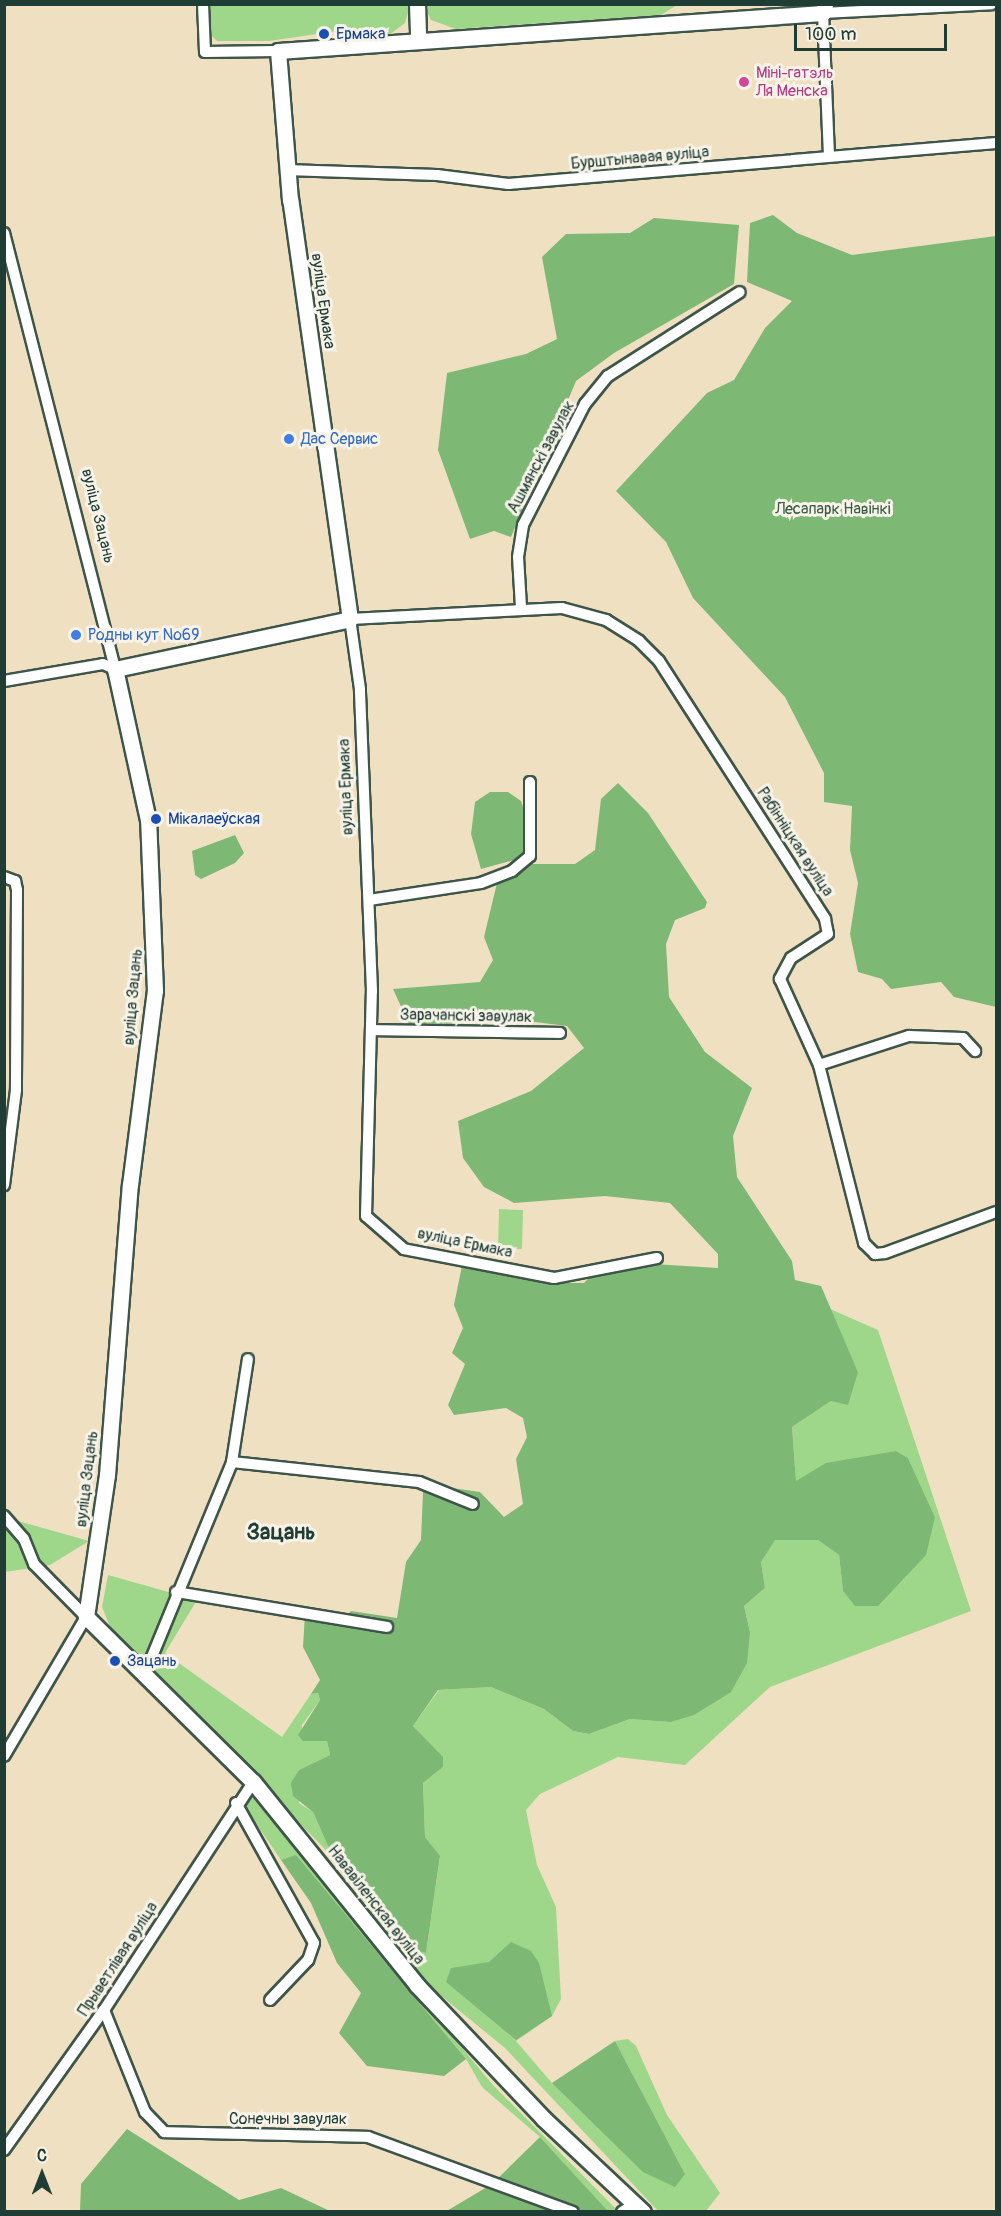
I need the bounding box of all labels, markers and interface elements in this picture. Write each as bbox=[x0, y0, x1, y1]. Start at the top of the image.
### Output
scale bar bbox=[797, 12, 950, 50]
text: 100 m bbox=[805, 23, 857, 46]
place label: Ермака bbox=[336, 24, 386, 44]
marker: Ермака bbox=[317, 27, 331, 41]
place label: Міні-гатэль Ля Менска bbox=[756, 63, 833, 101]
marker: Міні-гатэль Ля Менска bbox=[737, 75, 751, 89]
street label: Бурштынавая вуліца bbox=[570, 142, 710, 174]
street label: вуліца Ермака bbox=[307, 252, 339, 350]
street label: Ашмянскі завулак bbox=[503, 398, 579, 516]
place label: Дас Сервис bbox=[301, 429, 378, 449]
marker: Дас Сервис bbox=[282, 432, 296, 446]
street label: вуліца Зацань bbox=[77, 467, 119, 565]
park label: Лесапарк Навінкі bbox=[775, 499, 891, 519]
place label: Родны кут №69 bbox=[88, 625, 199, 645]
marker: Родны кут №69 bbox=[69, 628, 83, 642]
street label: вуліца Ермака bbox=[335, 738, 357, 836]
street label: Рабінніцкая вуліца bbox=[753, 784, 837, 900]
place label: Мікалаеўская bbox=[168, 809, 260, 829]
marker: Мікалаеўская bbox=[149, 812, 163, 826]
street label: вуліца Зацань bbox=[119, 948, 147, 1046]
street label: Зарачанскі завулак bbox=[400, 1005, 532, 1027]
street label: вуліца Ермака bbox=[416, 1224, 514, 1262]
street label: вуліца Зацань bbox=[72, 1430, 102, 1528]
district label: Зацань bbox=[247, 1520, 315, 1546]
place label: Зацань bbox=[127, 1651, 177, 1671]
marker: Зацань bbox=[108, 1654, 122, 1668]
street label: Нававіленская вуліца bbox=[323, 1842, 429, 1968]
street label: Прыветлівая вуліца bbox=[74, 1898, 162, 2020]
street label: Сонечны завулак bbox=[229, 2109, 347, 2129]
north arrow bbox=[12, 2144, 72, 2204]
text: С bbox=[37, 2146, 47, 2166]

